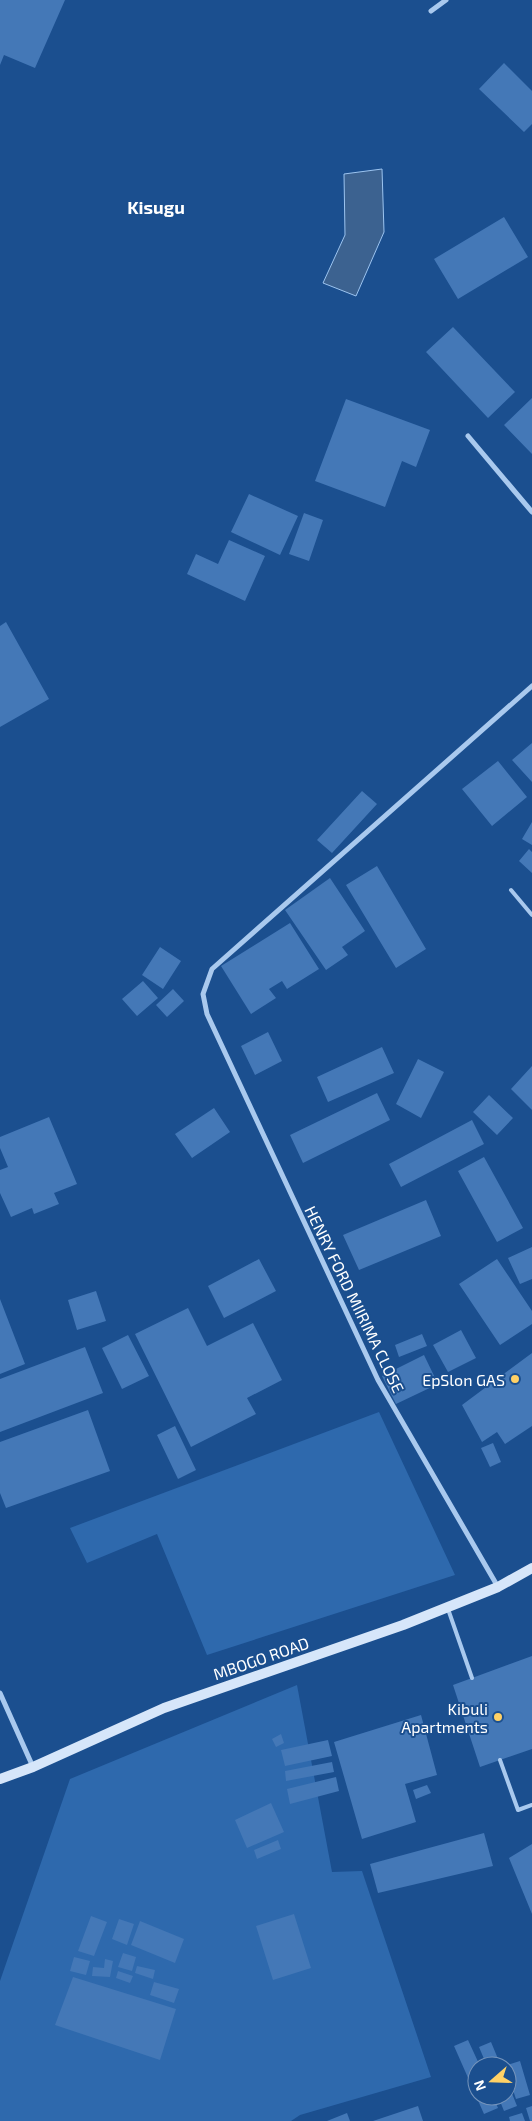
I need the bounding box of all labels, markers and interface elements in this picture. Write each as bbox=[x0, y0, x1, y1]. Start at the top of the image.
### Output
district label: Kisugu bbox=[127, 196, 185, 218]
street label: HENRY FORD MIIRIMA CLOSE bbox=[301, 1202, 409, 1396]
place label: EpSlon GAS bbox=[422, 1370, 505, 1389]
marker: EpSlon GAS bbox=[509, 1373, 521, 1385]
street label: MBOGO ROAD bbox=[211, 1633, 311, 1683]
place label: Kibuli Apartments bbox=[401, 1699, 488, 1736]
marker: Kibuli Apartments bbox=[492, 1711, 504, 1723]
north arrow bbox=[467, 2056, 517, 2106]
text: N bbox=[470, 2078, 489, 2093]

